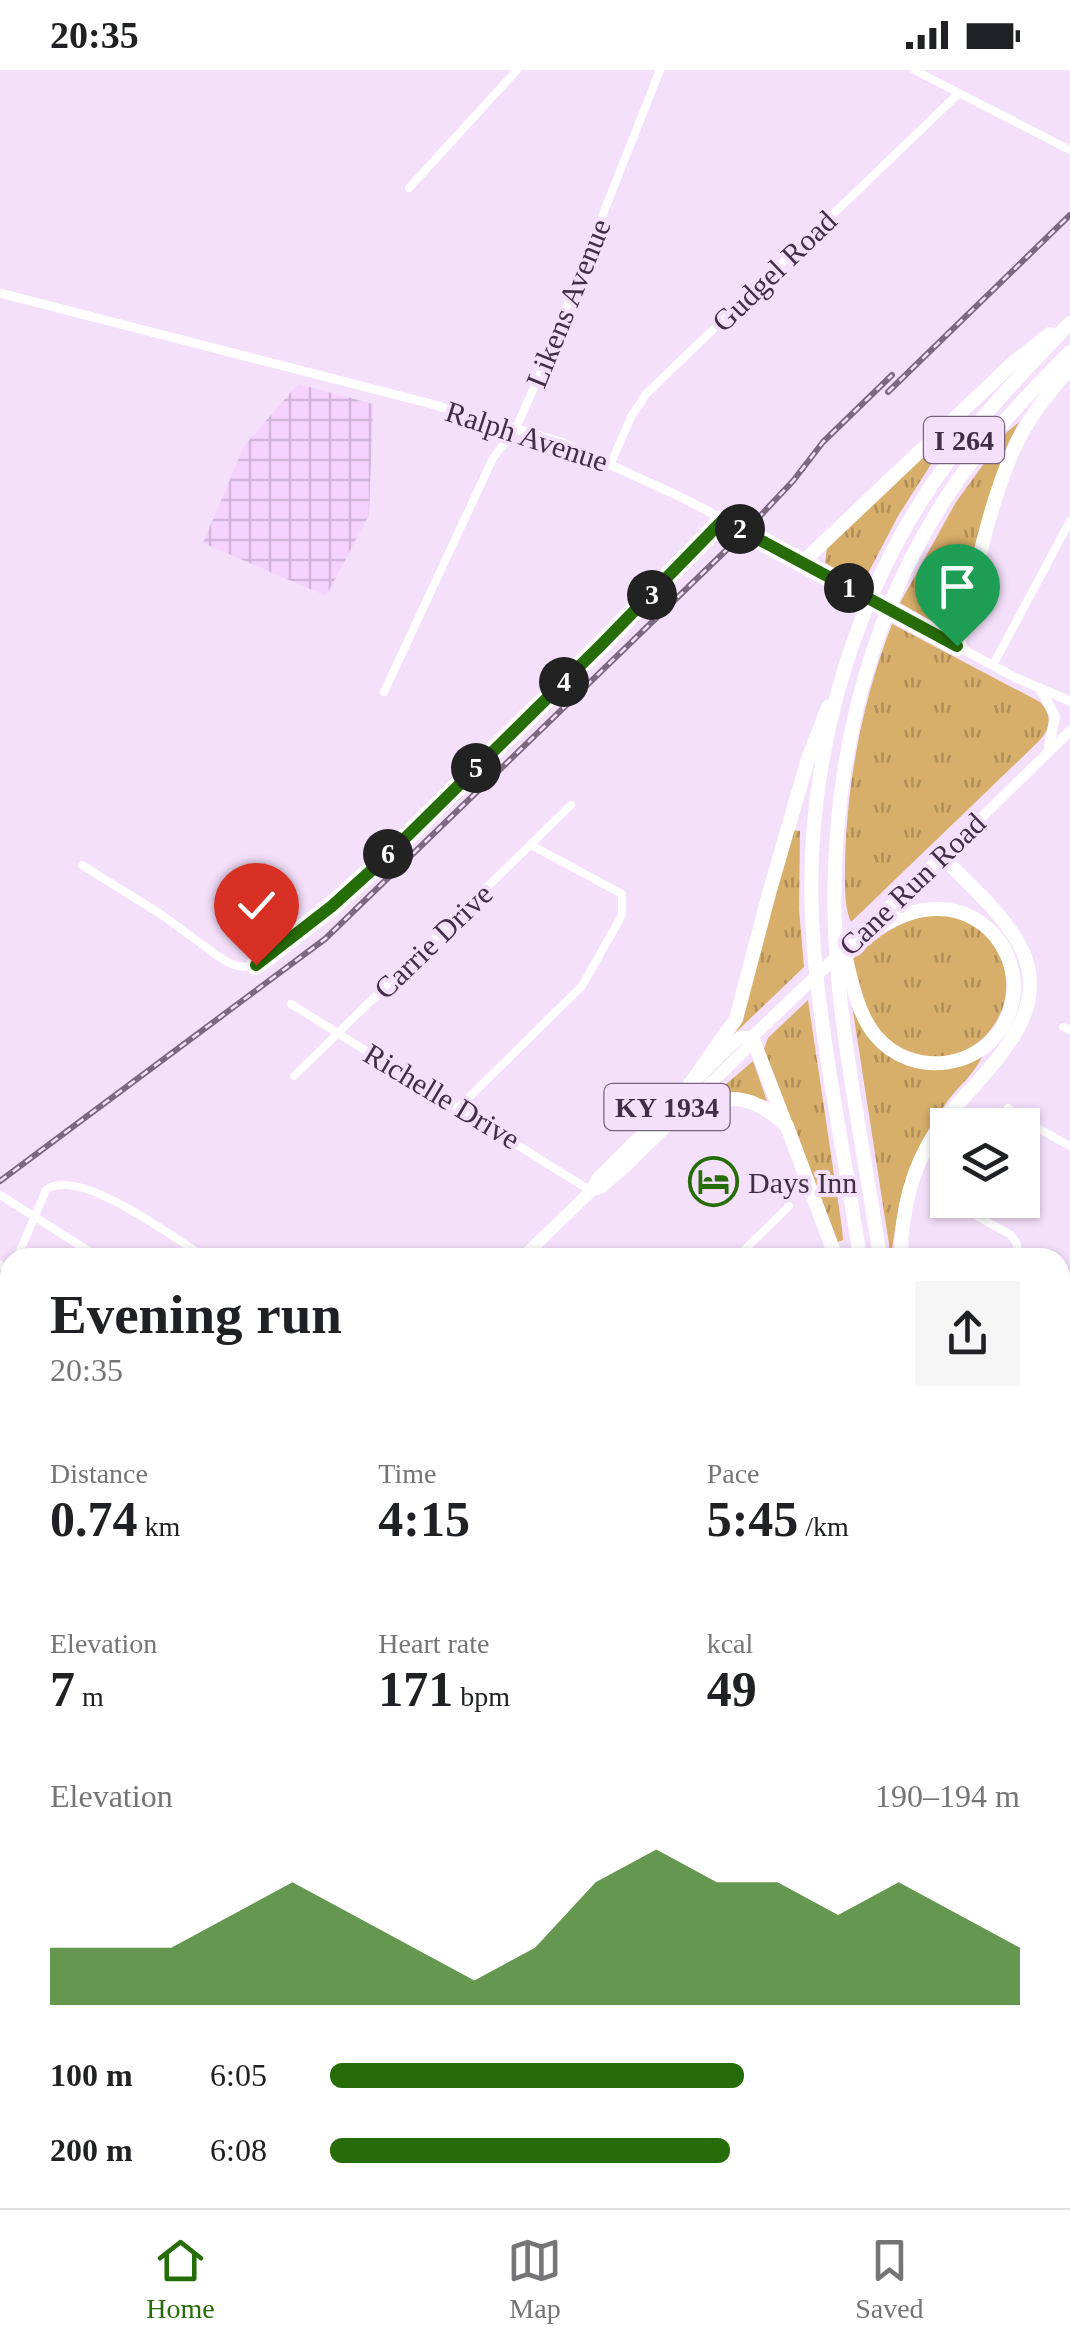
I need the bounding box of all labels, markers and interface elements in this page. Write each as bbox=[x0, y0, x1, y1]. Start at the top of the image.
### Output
text: 20:35 bbox=[50, 14, 139, 56]
street label: Gudgel Road bbox=[705, 204, 843, 338]
street label: Likens Avenue bbox=[519, 214, 617, 392]
street label: Ralph Avenue bbox=[442, 394, 612, 478]
road number: I 264 bbox=[924, 417, 1004, 463]
pin: 2 bbox=[715, 504, 765, 554]
text: 2 bbox=[733, 513, 747, 544]
pin bbox=[915, 544, 1000, 647]
icon: arrive bbox=[930, 559, 985, 614]
pin: 1 bbox=[824, 563, 874, 613]
pin: 3 bbox=[627, 570, 677, 620]
text: 1 bbox=[842, 572, 856, 603]
text: 3 bbox=[645, 579, 659, 610]
pin: 4 bbox=[539, 657, 589, 707]
text: 4 bbox=[557, 666, 571, 697]
pin: 5 bbox=[451, 743, 501, 793]
text: 5 bbox=[469, 752, 483, 783]
street label: Cane Run Road bbox=[832, 806, 992, 962]
pin: 6 bbox=[363, 829, 413, 879]
text: 6 bbox=[381, 838, 395, 869]
pin bbox=[214, 863, 299, 966]
street label: Carrie Drive bbox=[367, 877, 499, 1005]
icon: check bbox=[229, 878, 284, 933]
street label: Richelle Drive bbox=[358, 1037, 526, 1155]
road number: KY 1934 bbox=[604, 1084, 730, 1130]
map controls bbox=[930, 1108, 1040, 1218]
button: layers bbox=[930, 1108, 1040, 1218]
hotel icon: Days Inn bbox=[687, 1156, 739, 1208]
place label: Days Inn bbox=[748, 1166, 857, 1199]
button: share bbox=[915, 1281, 1020, 1386]
text: Evening run bbox=[50, 1284, 342, 1345]
text: 20:35 bbox=[50, 1352, 123, 1388]
text: Distance bbox=[50, 1458, 148, 1489]
text: Time bbox=[378, 1458, 436, 1489]
text: Pace bbox=[707, 1458, 760, 1489]
text: 0.74 bbox=[50, 1491, 138, 1547]
text: 4:15 bbox=[378, 1491, 470, 1547]
text: 5:45 bbox=[707, 1491, 798, 1547]
text: km bbox=[138, 1511, 180, 1542]
text: /km bbox=[798, 1511, 849, 1542]
text: Elevation bbox=[50, 1628, 157, 1659]
text: Heart rate bbox=[378, 1628, 489, 1659]
text: kcal bbox=[707, 1628, 753, 1659]
text: 7 bbox=[50, 1661, 75, 1717]
text: 171 bbox=[378, 1661, 453, 1717]
text: 49 bbox=[707, 1661, 757, 1717]
text: m bbox=[75, 1681, 104, 1712]
text: bpm bbox=[453, 1681, 510, 1712]
text: Elevation bbox=[50, 1778, 173, 1814]
text: 190–194 m bbox=[875, 1778, 1020, 1814]
text: 100 m bbox=[50, 2057, 133, 2093]
text: 6:05 bbox=[210, 2057, 267, 2093]
text: 200 m bbox=[50, 2132, 133, 2168]
text: 6:08 bbox=[210, 2132, 267, 2168]
tab: Home bbox=[146, 2233, 215, 2325]
tab: Map bbox=[507, 2233, 562, 2325]
tab: Saved bbox=[855, 2233, 924, 2325]

